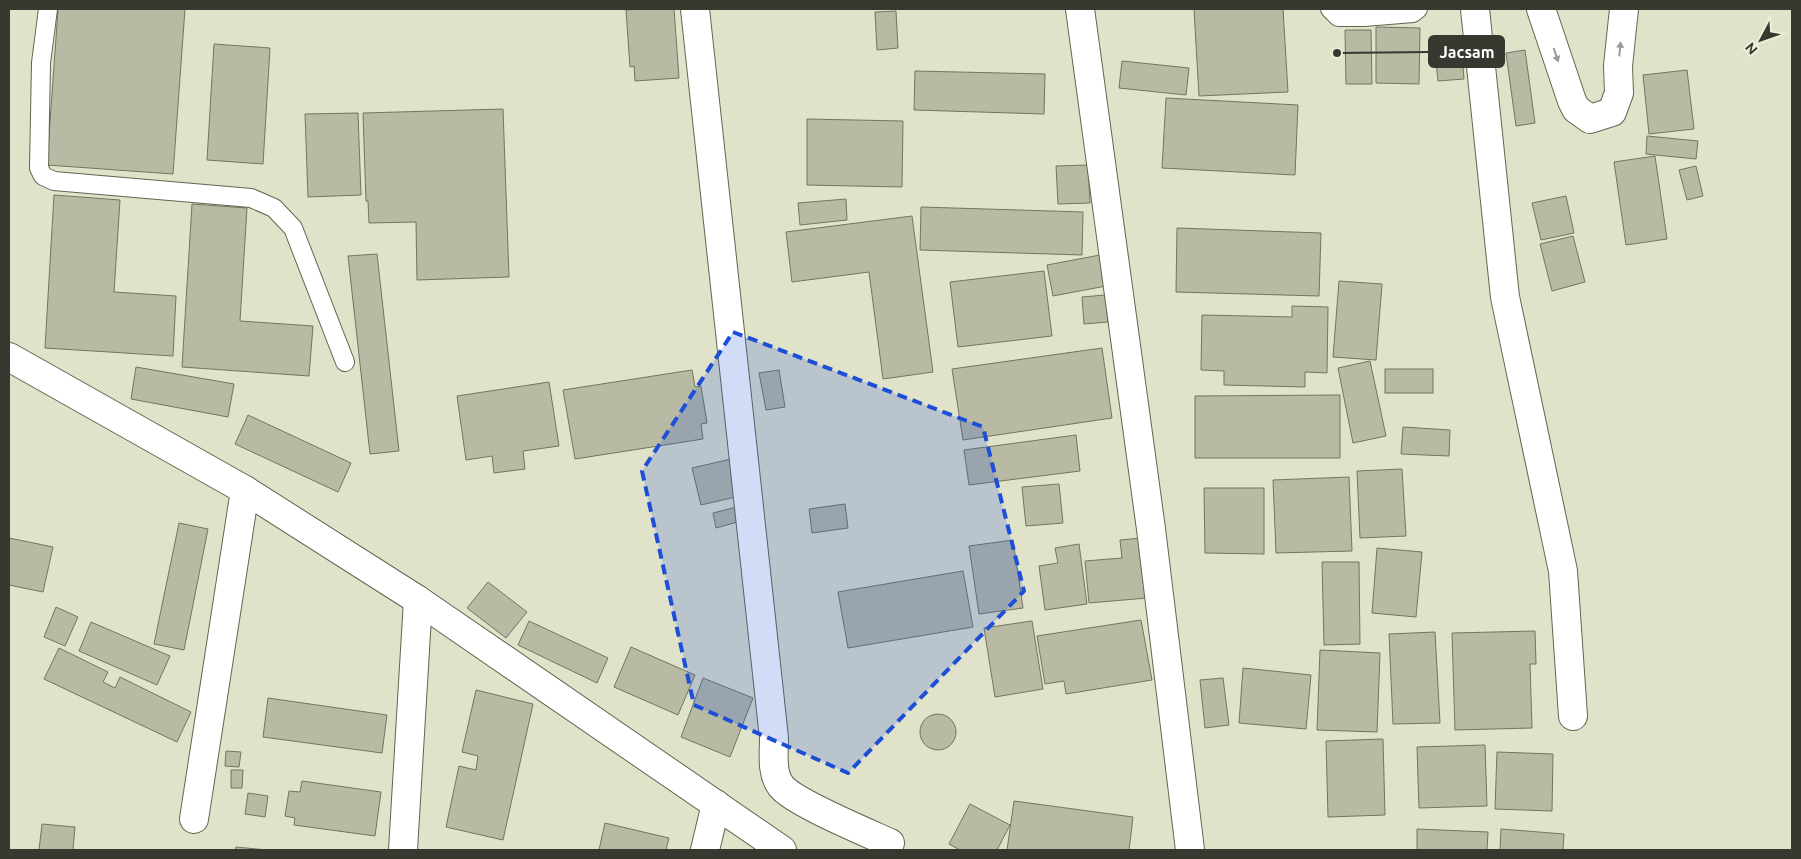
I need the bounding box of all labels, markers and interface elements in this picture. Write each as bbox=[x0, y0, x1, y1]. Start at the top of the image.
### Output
north arrow bbox=[1736, 15, 1786, 65]
callout: Jacsam bbox=[1429, 36, 1504, 67]
text: N bbox=[1742, 39, 1761, 58]
one-way arrow bbox=[1616, 40, 1624, 56]
text: Jacsam bbox=[1440, 43, 1494, 61]
one-way arrow bbox=[1553, 48, 1561, 63]

